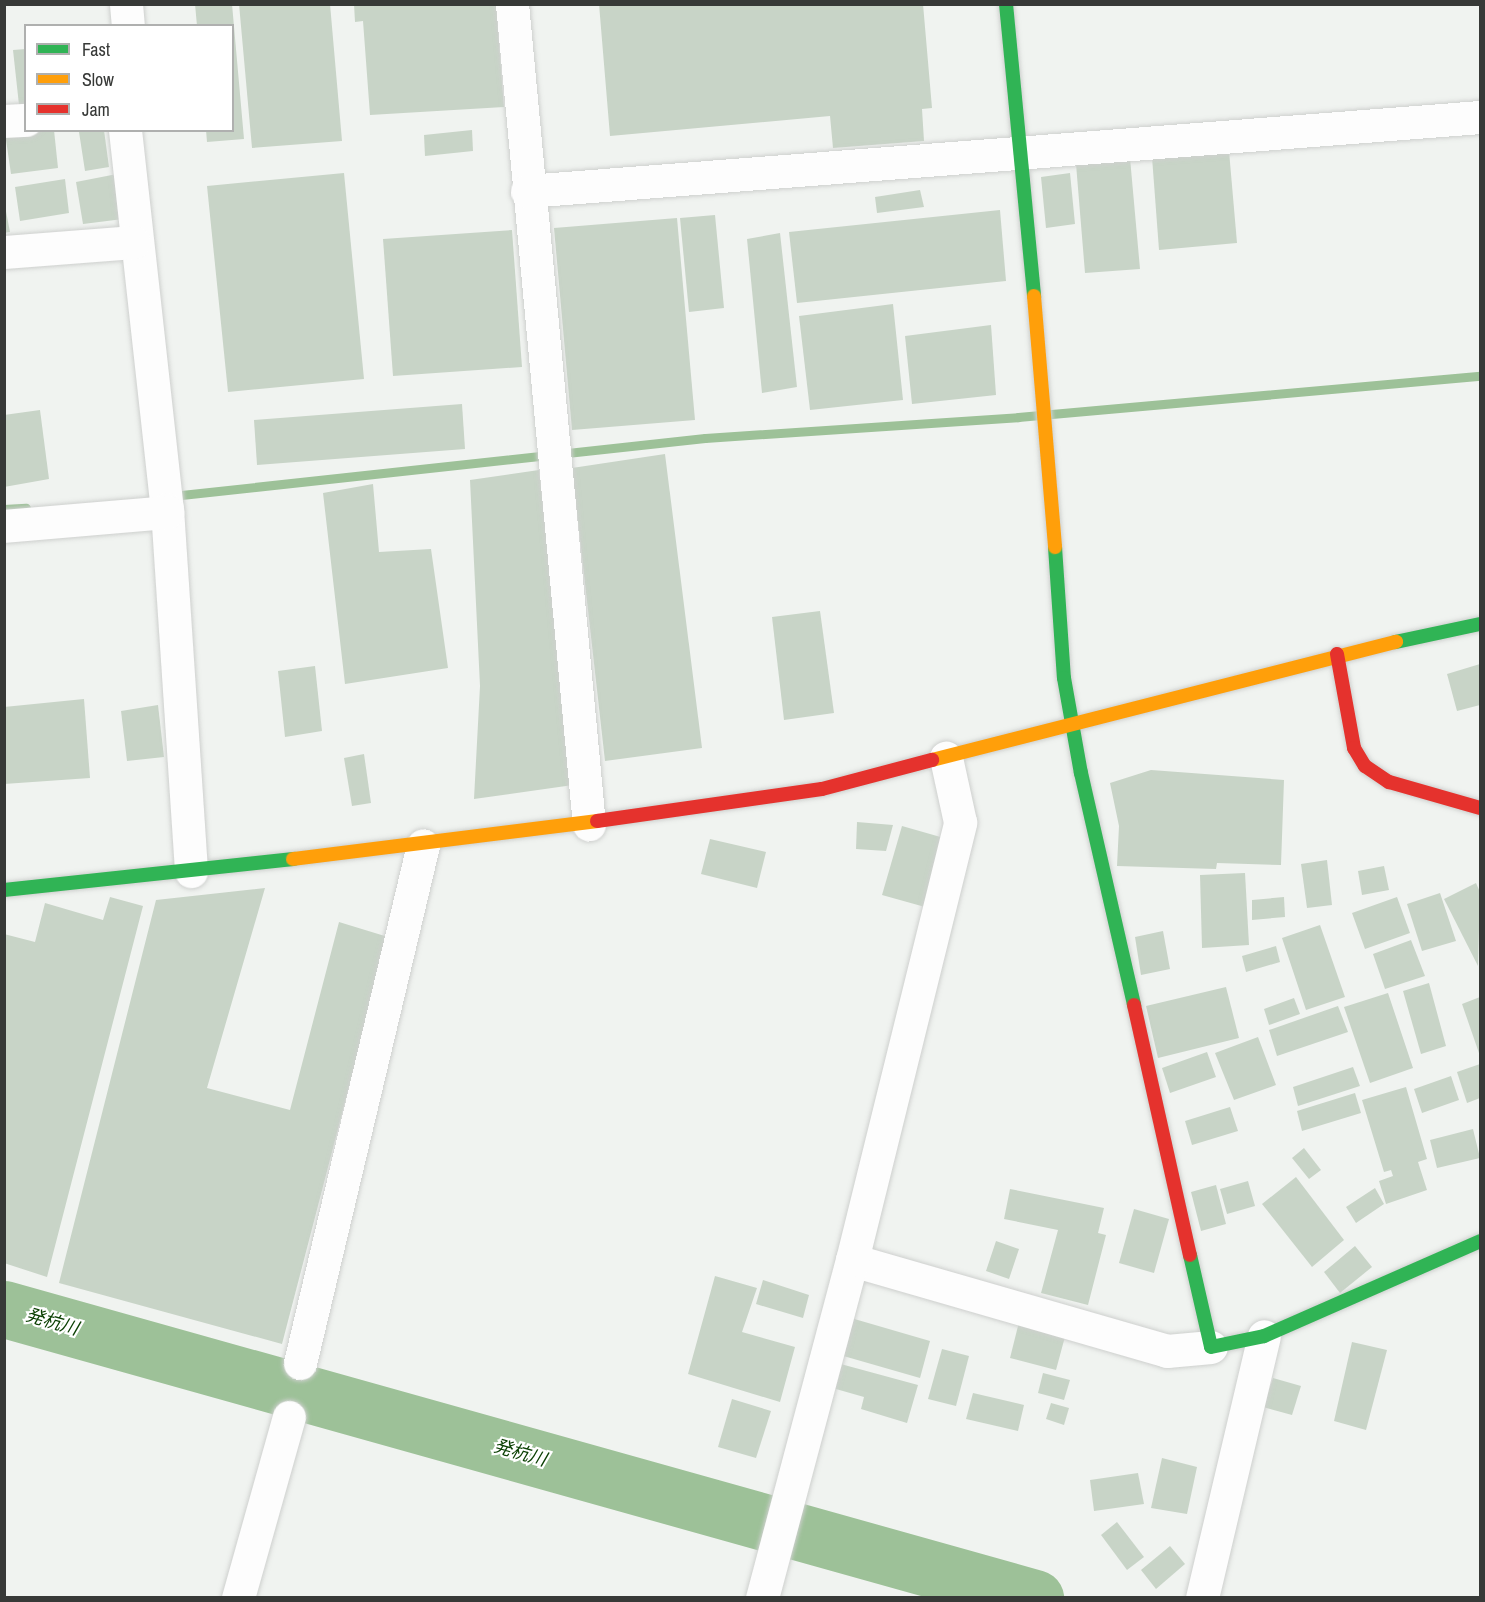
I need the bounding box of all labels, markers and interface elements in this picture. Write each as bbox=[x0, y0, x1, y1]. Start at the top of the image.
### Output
legend bbox=[24, 24, 234, 132]
text: Fast bbox=[82, 37, 110, 62]
text: Slow bbox=[82, 67, 114, 92]
text: Jam bbox=[82, 97, 110, 122]
water label: 発杭川 bbox=[23, 1304, 81, 1340]
water label: 発杭川 bbox=[491, 1435, 549, 1471]

